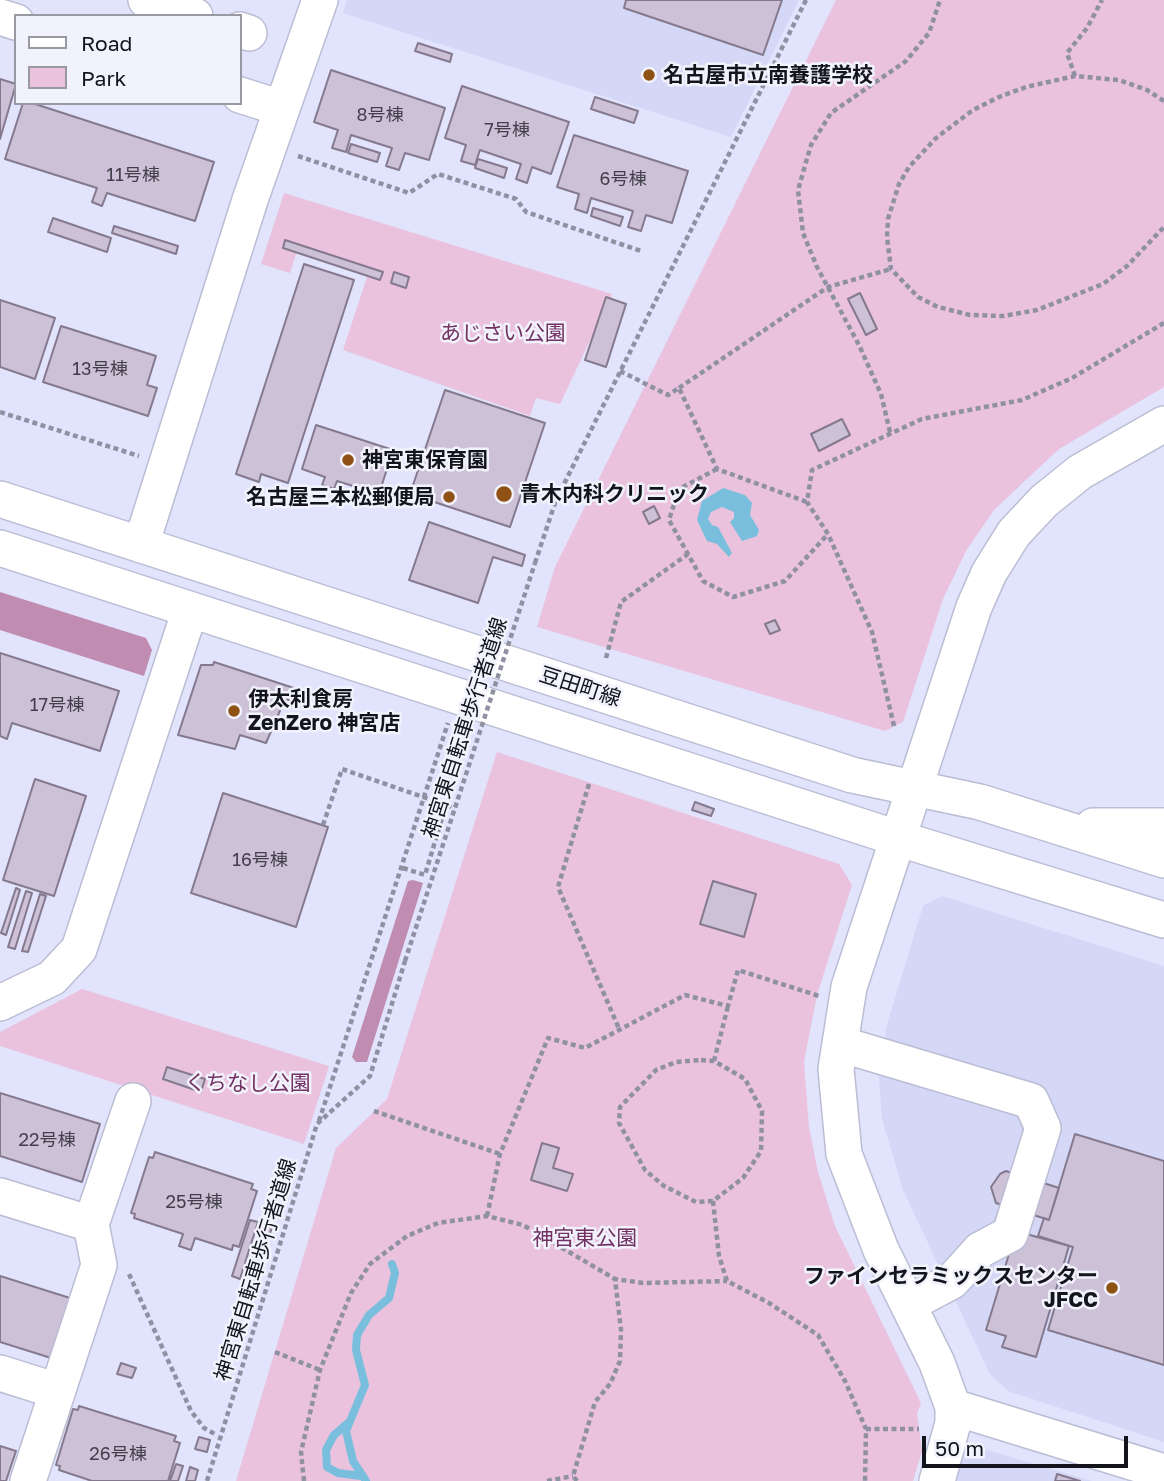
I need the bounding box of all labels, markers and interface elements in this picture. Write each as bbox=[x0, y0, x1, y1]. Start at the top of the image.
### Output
legend bbox=[14, 14, 242, 105]
text: Road bbox=[81, 30, 132, 56]
place label: 名古屋市立南養護学校 bbox=[663, 62, 873, 88]
text: Park bbox=[81, 65, 126, 91]
marker: 名古屋市立南養護学校 bbox=[641, 67, 657, 83]
house number: 8号棟 bbox=[357, 104, 403, 126]
house number: 7号棟 bbox=[484, 119, 530, 141]
house number: 11号棟 bbox=[106, 164, 160, 186]
house number: 6号棟 bbox=[600, 168, 646, 190]
park label: あじさい公園 bbox=[440, 320, 566, 346]
house number: 13号棟 bbox=[72, 358, 128, 380]
place label: 神宮東保育園 bbox=[362, 447, 488, 473]
marker: 神宮東保育園 bbox=[340, 452, 356, 468]
place label: 青木内科クリニック bbox=[520, 481, 709, 507]
place label: 名古屋三本松郵便局 bbox=[246, 484, 435, 510]
marker: 青木内科クリニック bbox=[494, 484, 514, 504]
marker: 名古屋三本松郵便局 bbox=[441, 489, 457, 505]
street label: 神宮東自転車歩行者道線 bbox=[417, 614, 513, 842]
street label: 豆田町線 bbox=[536, 662, 624, 712]
place label: 伊太利食房 ZenZero 神宮店 bbox=[248, 686, 400, 736]
house number: 17号棟 bbox=[30, 694, 84, 716]
marker: 伊太利食房 ZenZero 神宮店 bbox=[226, 703, 242, 719]
house number: 16号棟 bbox=[232, 849, 288, 871]
park label: くちなし公園 bbox=[185, 1070, 311, 1096]
house number: 22号棟 bbox=[19, 1129, 75, 1151]
street label: 神宮東自転車歩行者道線 bbox=[210, 1156, 302, 1384]
house number: 25号棟 bbox=[166, 1191, 222, 1213]
park label: 神宮東公園 bbox=[533, 1225, 637, 1251]
place label: ファインセラミックスセンター JFCC bbox=[804, 1263, 1098, 1313]
marker: ファインセラミックスセンター JFCC bbox=[1104, 1280, 1120, 1296]
scale bar bbox=[926, 1422, 1132, 1466]
text: 50 m bbox=[935, 1435, 984, 1461]
house number: 26号棟 bbox=[89, 1443, 147, 1465]

